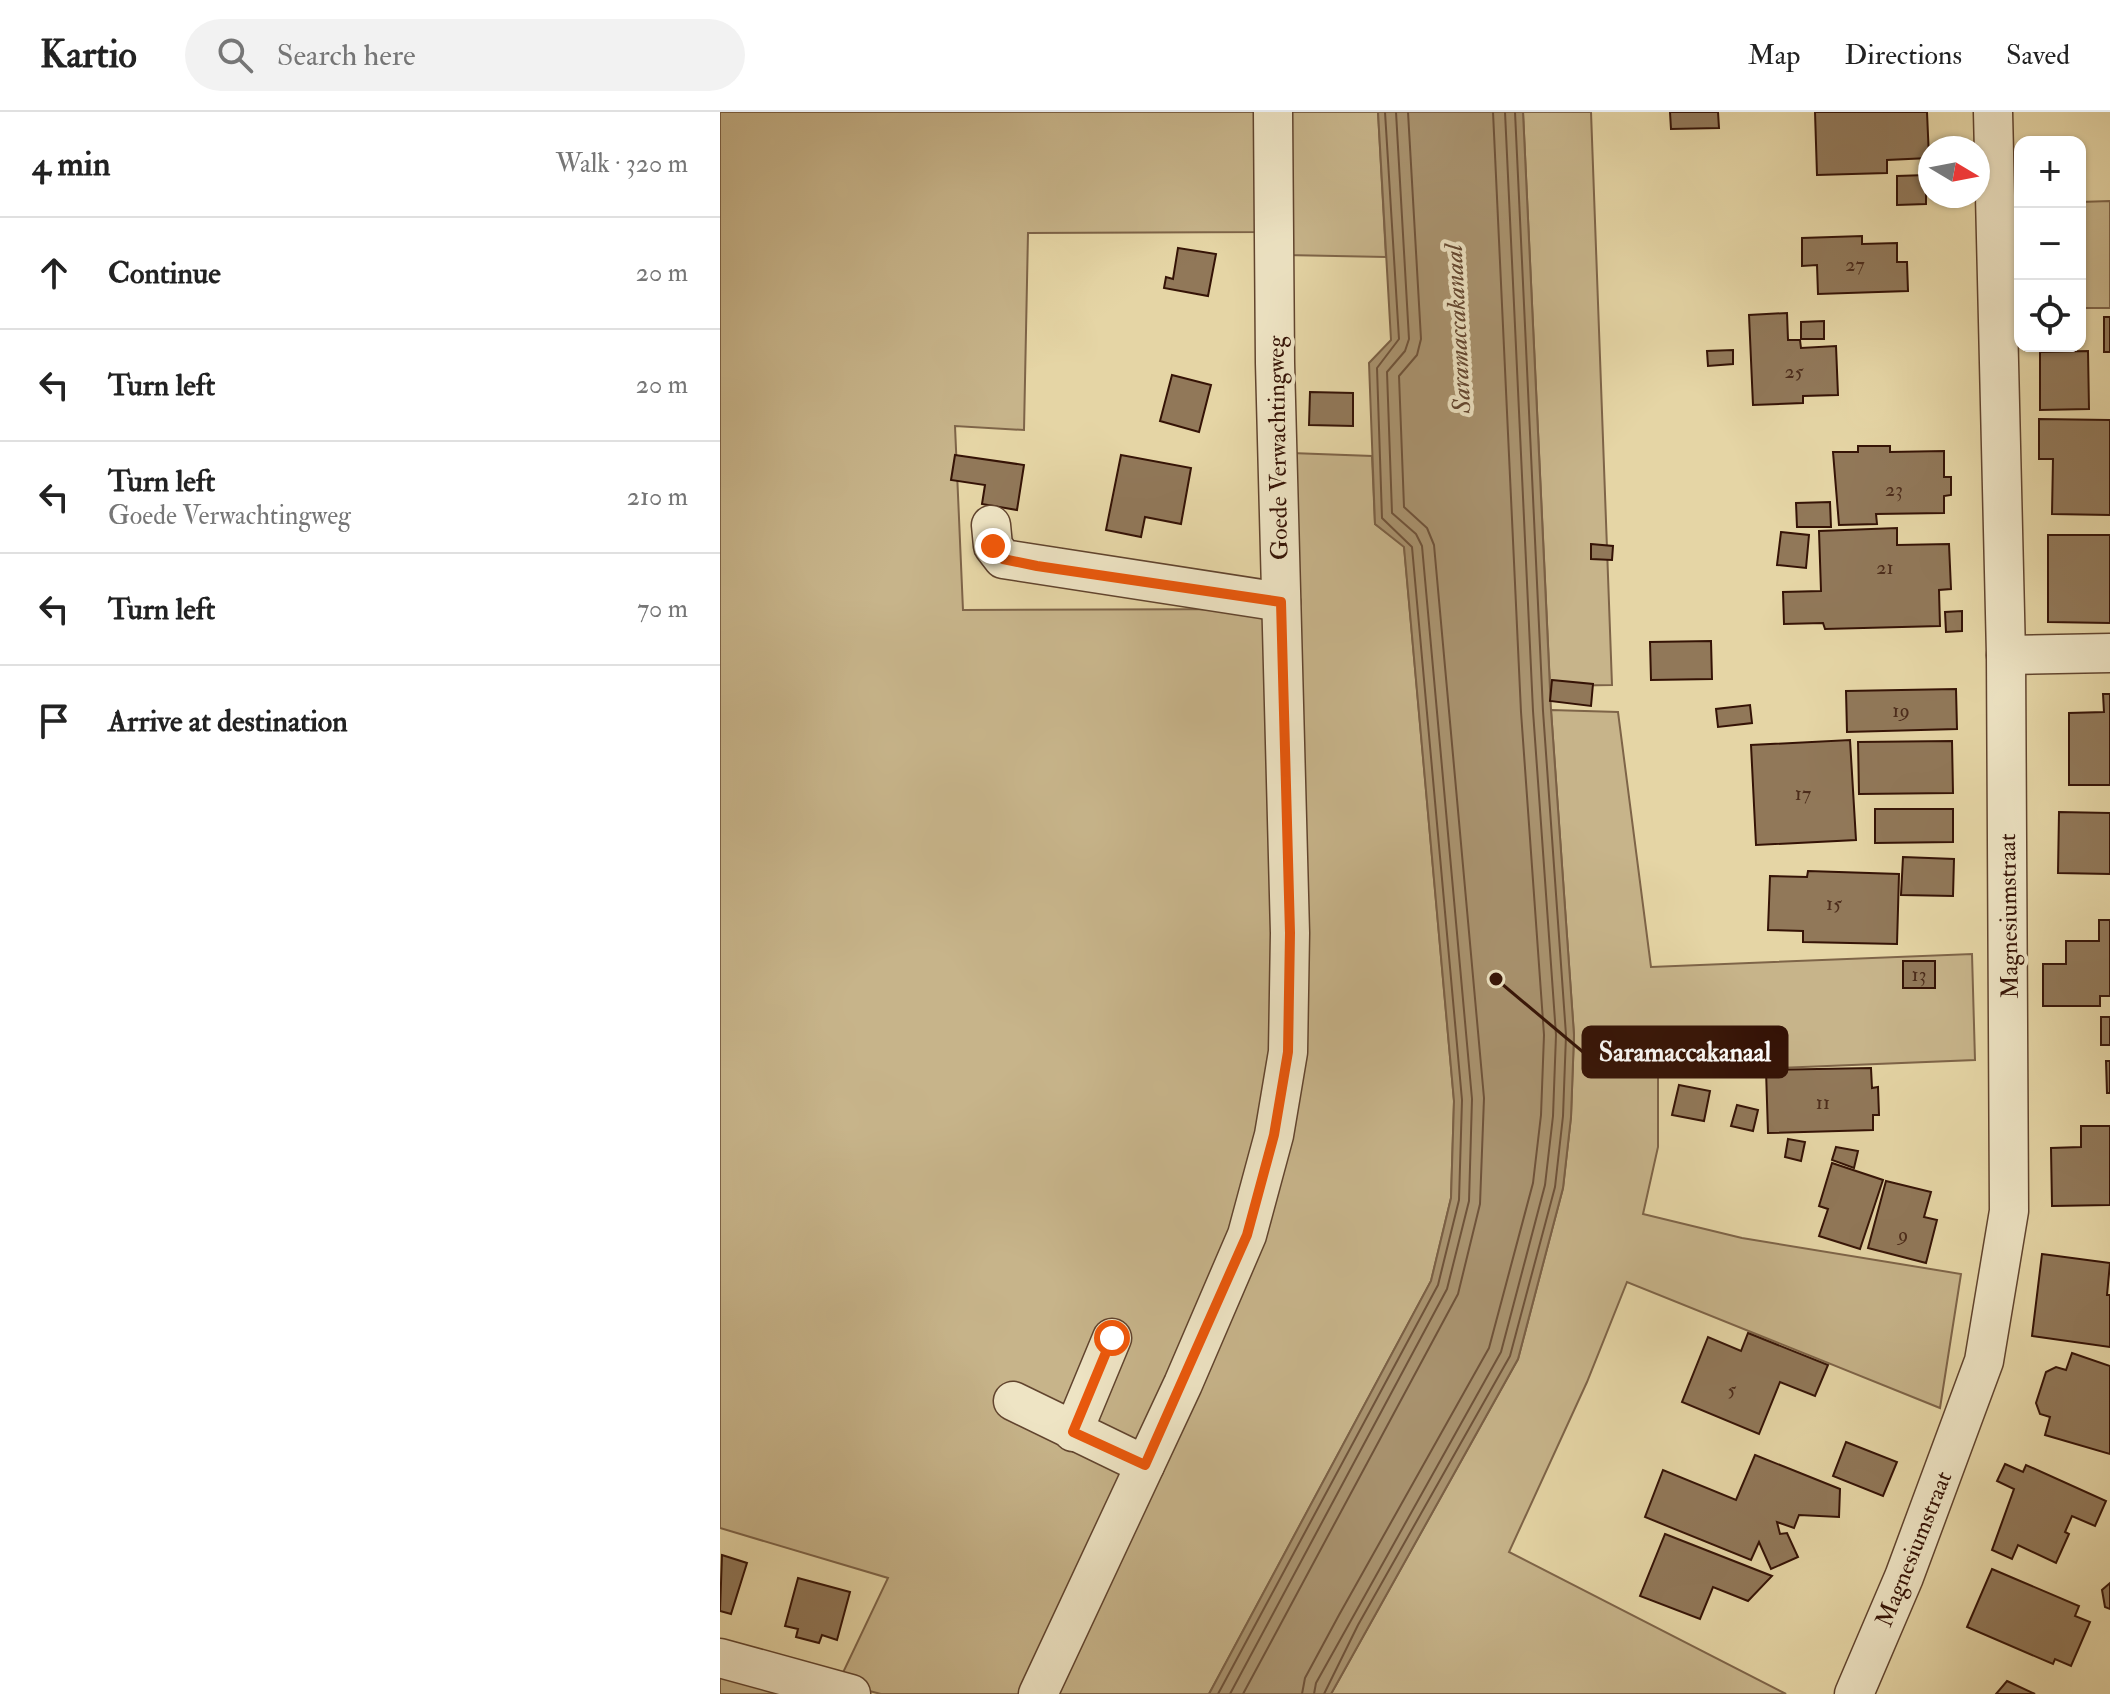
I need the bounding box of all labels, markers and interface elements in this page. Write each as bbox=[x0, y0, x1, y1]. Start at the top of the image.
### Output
search box bbox=[185, 19, 745, 91]
text: Kartio bbox=[40, 31, 137, 79]
icon: search bbox=[213, 33, 257, 77]
text: Search here bbox=[277, 37, 416, 74]
text: Map bbox=[1748, 38, 1801, 73]
text: Directions bbox=[1845, 38, 1962, 73]
text: Saved bbox=[2006, 38, 2070, 73]
north arrow bbox=[1918, 136, 1990, 208]
map controls bbox=[2014, 136, 2086, 352]
button: + bbox=[2014, 136, 2086, 208]
text: 4 min bbox=[32, 143, 110, 186]
text: Walk · 320 m bbox=[556, 148, 688, 180]
button: − bbox=[2014, 208, 2086, 280]
water label: Saramaccakanaal bbox=[1437, 242, 1478, 415]
icon: ahead bbox=[32, 251, 76, 295]
house number: 27 bbox=[1845, 252, 1865, 277]
text: Continue bbox=[108, 255, 221, 292]
text: 20 m bbox=[636, 257, 688, 289]
button: locate bbox=[2014, 280, 2086, 352]
street label: Goede Verwachtingweg bbox=[1261, 334, 1295, 560]
house number: 25 bbox=[1785, 359, 1804, 384]
icon: left bbox=[32, 363, 76, 407]
text: Turn left bbox=[108, 367, 215, 404]
text: 20 m bbox=[636, 369, 688, 401]
text: Turn left bbox=[108, 463, 215, 500]
icon: left bbox=[32, 475, 76, 519]
house number: 23 bbox=[1885, 477, 1903, 502]
text: 210 m bbox=[627, 481, 688, 513]
text: Goede Verwachtingweg bbox=[108, 500, 351, 532]
route end bbox=[975, 528, 1011, 564]
house number: 21 bbox=[1876, 555, 1894, 580]
icon: left bbox=[32, 587, 76, 631]
text: Turn left bbox=[108, 591, 215, 628]
text: 70 m bbox=[637, 593, 688, 625]
house number: 19 bbox=[1892, 698, 1910, 723]
icon: arrive bbox=[32, 699, 76, 743]
text: Arrive at destination bbox=[108, 703, 348, 740]
house number: 17 bbox=[1795, 781, 1811, 806]
street label: Magnesiumstraat bbox=[1992, 833, 2026, 999]
house number: 15 bbox=[1826, 891, 1842, 916]
house number: 13 bbox=[1912, 962, 1926, 987]
callout: Saramaccakanaal bbox=[1583, 1027, 1787, 1077]
text: Saramaccakanaal bbox=[1599, 1037, 1771, 1069]
house number: 11 bbox=[1816, 1090, 1830, 1115]
house number: 9 bbox=[1896, 1222, 1908, 1247]
route start bbox=[1094, 1320, 1130, 1356]
house number: 5 bbox=[1728, 1377, 1737, 1402]
street label: Magnesiumstraat bbox=[1869, 1466, 1959, 1631]

